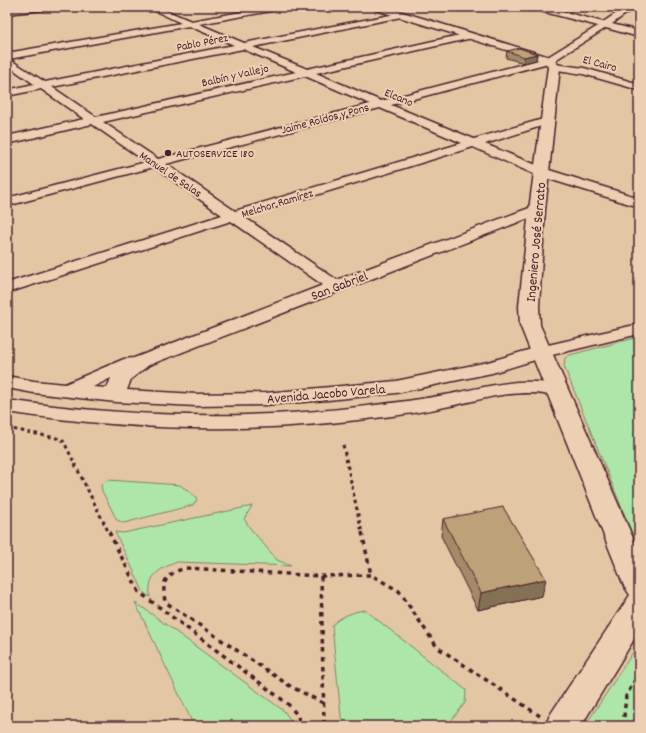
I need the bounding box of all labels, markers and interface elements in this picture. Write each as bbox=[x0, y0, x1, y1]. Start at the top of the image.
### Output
street label: Pablo Pérez bbox=[175, 30, 230, 57]
street label: El Cairo bbox=[581, 52, 619, 77]
street label: Balbín y Vallejo bbox=[200, 60, 271, 92]
street label: Elcano bbox=[381, 85, 415, 112]
street label: Jaime Roldos y Pons bbox=[280, 100, 371, 139]
place label: AUTOSERVICE 180 bbox=[176, 146, 254, 163]
street label: Manuel de Salas bbox=[135, 148, 205, 203]
marker: AUTOSERVICE 180 bbox=[163, 148, 173, 158]
street label: Ingeniero José Serrato bbox=[522, 181, 552, 303]
street label: Melchor Ramírez bbox=[239, 185, 316, 223]
street label: San Gabriel bbox=[308, 267, 372, 307]
street label: Avenida Jacobo Varela bbox=[266, 380, 387, 410]

